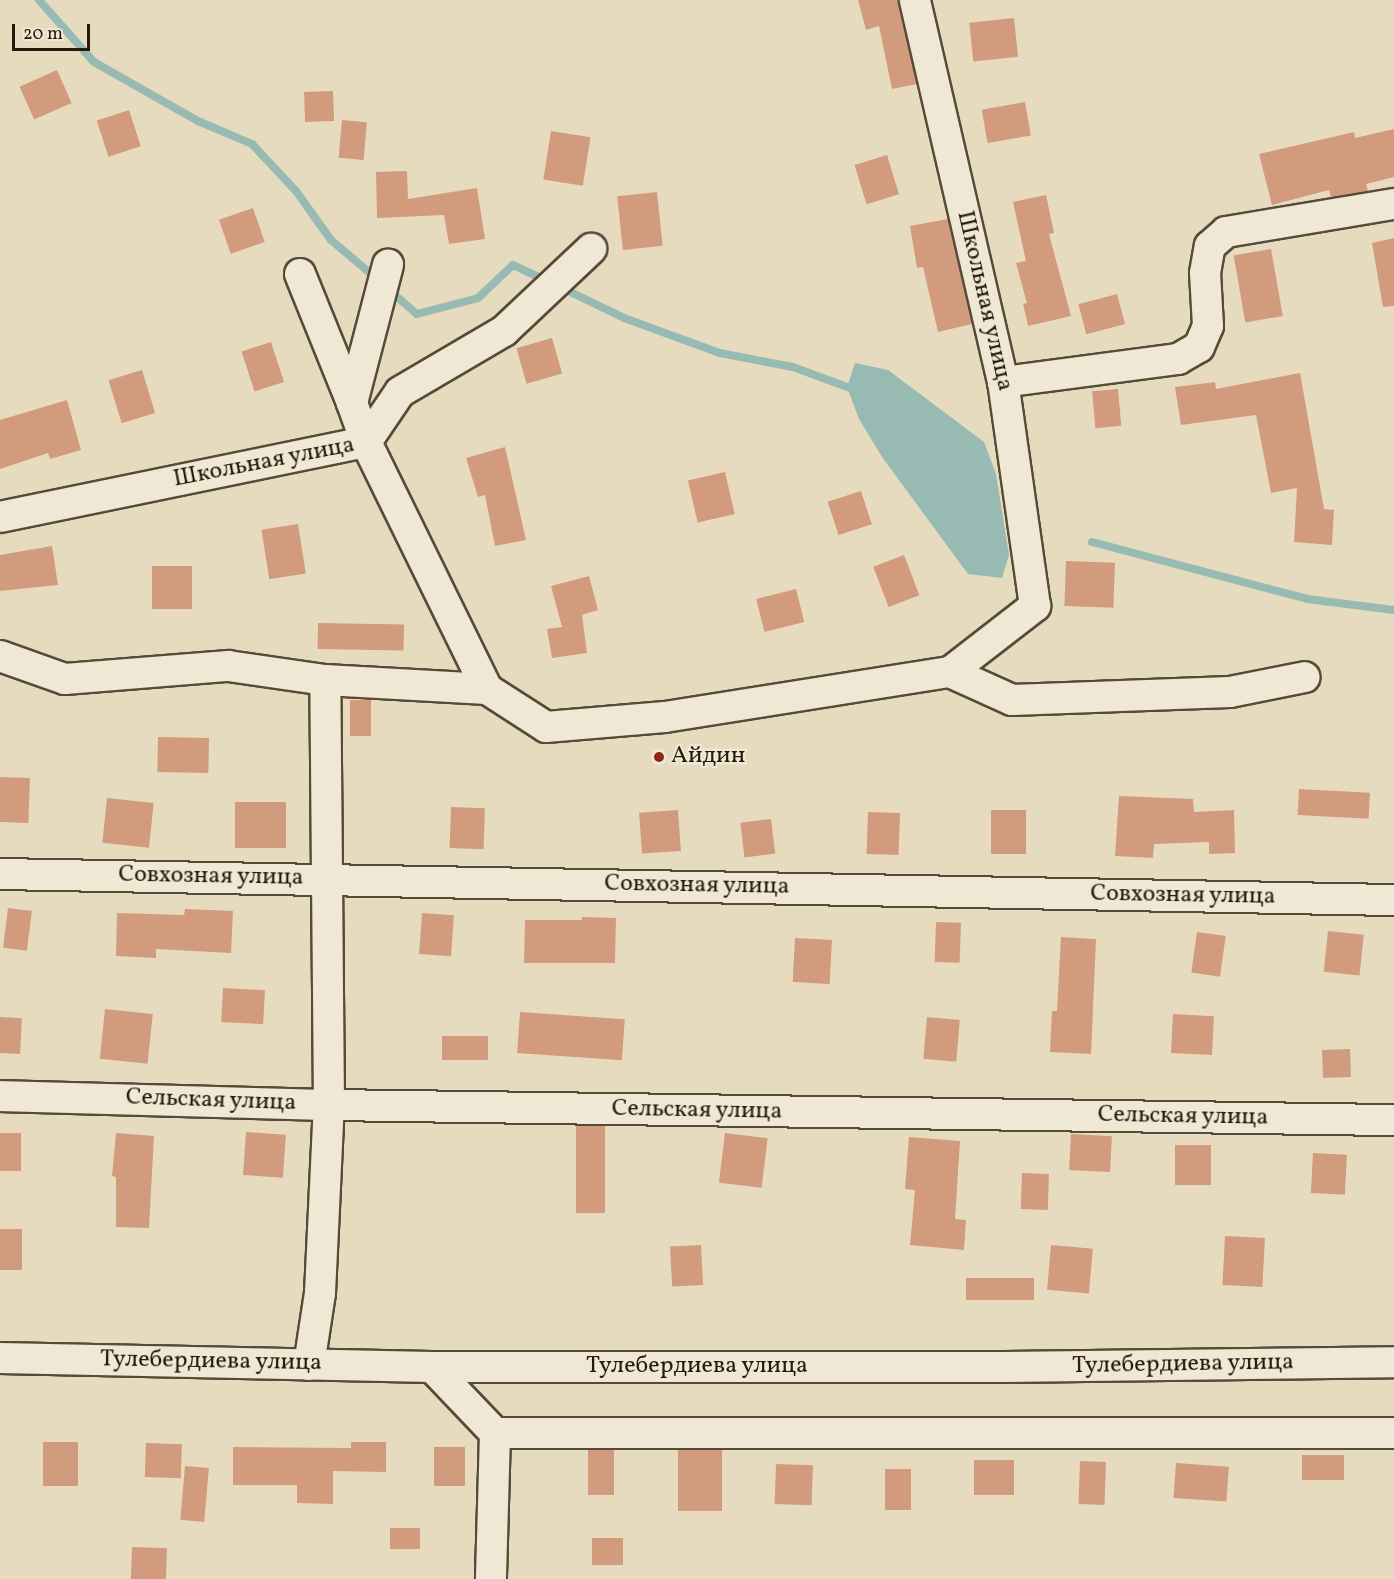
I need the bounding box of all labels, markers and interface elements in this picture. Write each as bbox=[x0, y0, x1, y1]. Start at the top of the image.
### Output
scale bar bbox=[15, 12, 93, 50]
text: 20 m bbox=[23, 22, 63, 47]
street label: Школьная улица bbox=[949, 208, 1019, 394]
street label: Школьная улица bbox=[171, 431, 357, 495]
place label: Айдин bbox=[671, 743, 745, 771]
marker: Айдин bbox=[652, 750, 666, 764]
street label: Совхозная улица bbox=[118, 861, 304, 893]
street label: Совхозная улица bbox=[604, 870, 790, 902]
street label: Совхозная улица bbox=[1090, 880, 1276, 912]
street label: Сельская улица bbox=[125, 1084, 297, 1118]
street label: Сельская улица bbox=[611, 1095, 783, 1127]
street label: Сельская улица bbox=[1097, 1101, 1269, 1133]
street label: Тулебердиева улица bbox=[99, 1346, 323, 1378]
street label: Тулебердиева улица bbox=[1071, 1349, 1295, 1381]
street label: Тулебердиева улица bbox=[586, 1353, 808, 1381]

